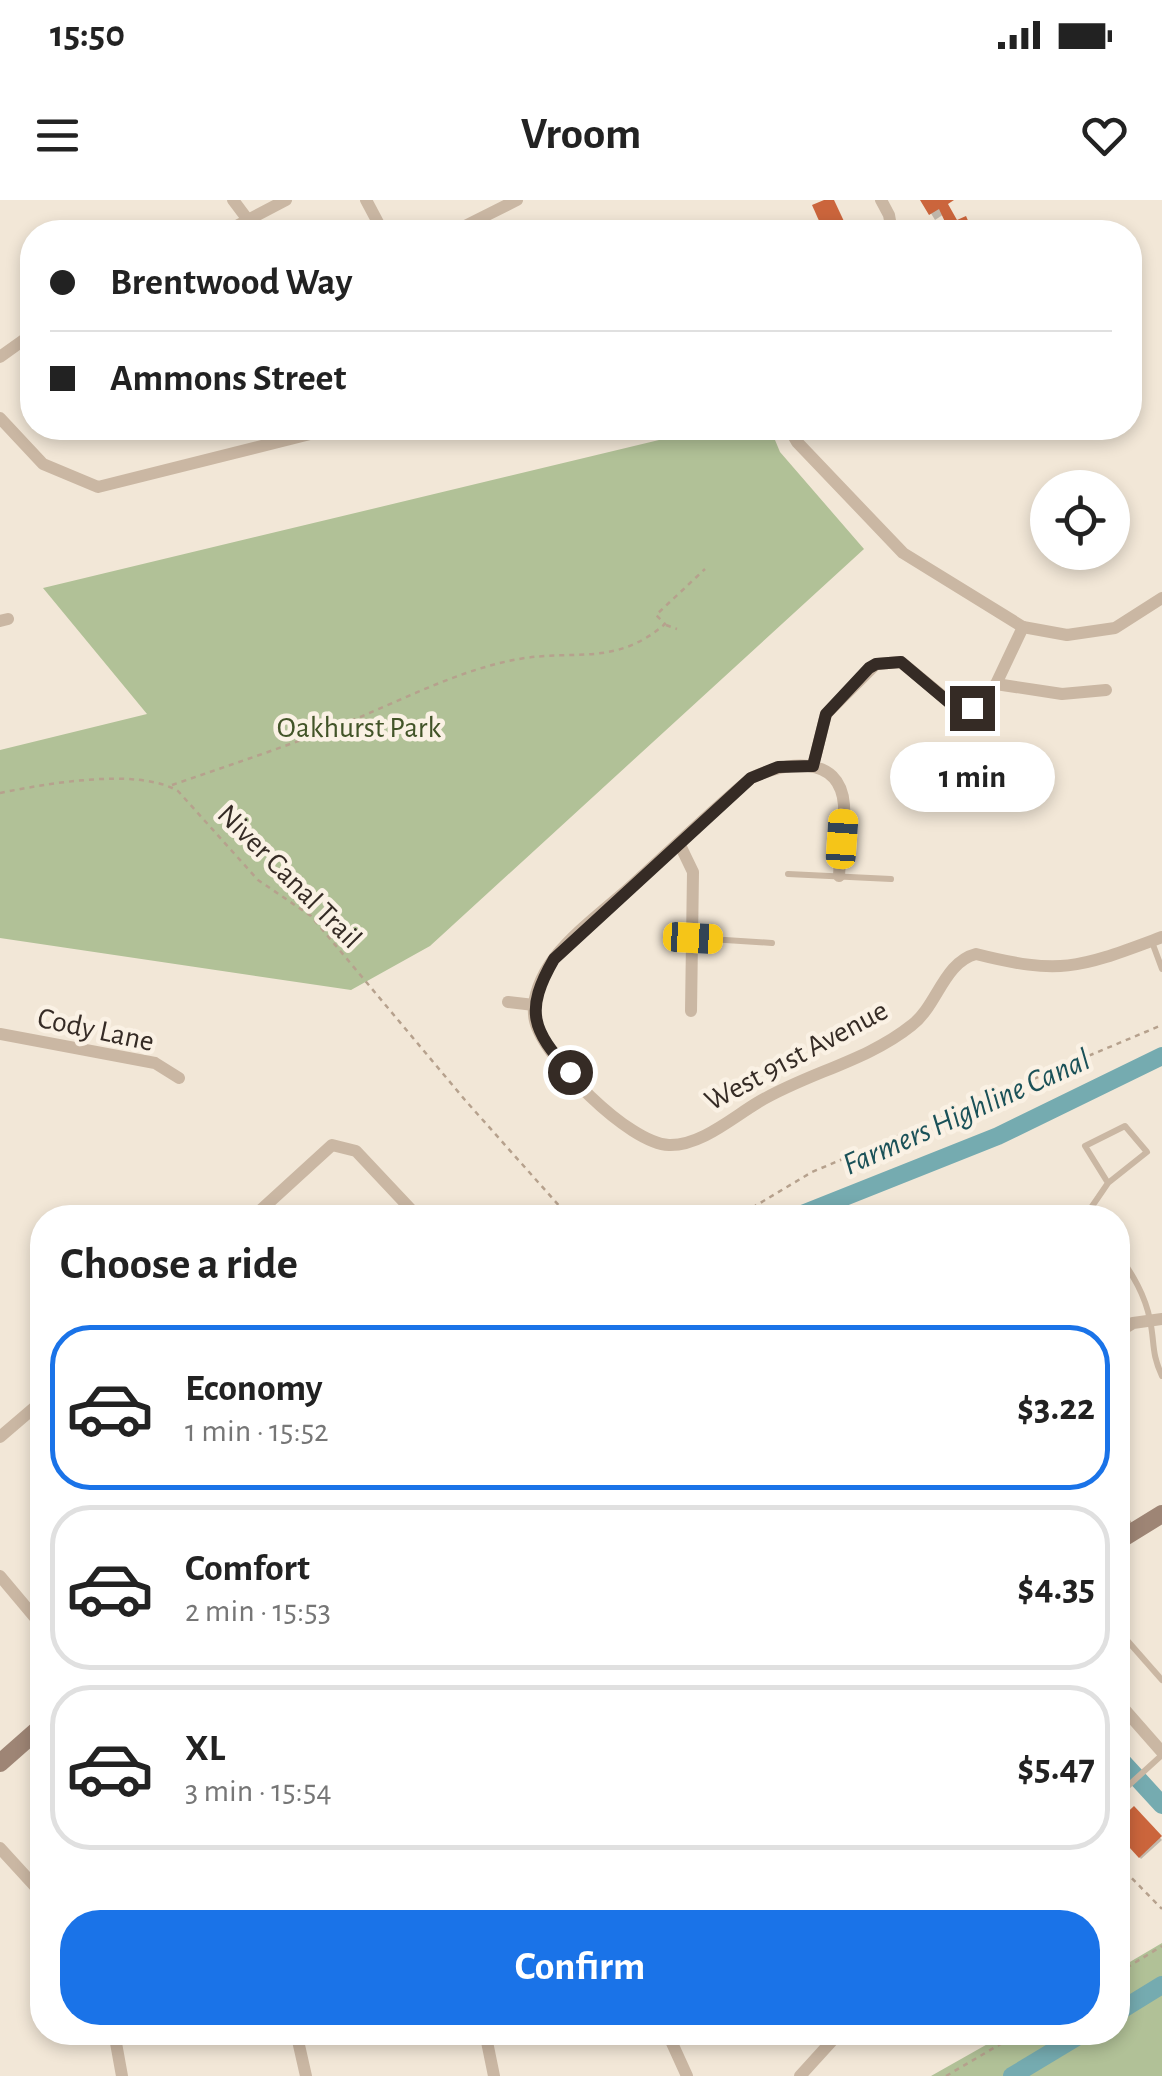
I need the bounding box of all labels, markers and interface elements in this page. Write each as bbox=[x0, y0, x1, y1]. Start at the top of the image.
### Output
text: 15:50 bbox=[50, 16, 125, 54]
icon: menu bbox=[30, 108, 85, 163]
icon: heart bbox=[1077, 108, 1132, 163]
text: Vroom bbox=[521, 112, 641, 157]
text: Brentwood Way bbox=[110, 264, 352, 302]
text: Ammons Street bbox=[110, 360, 346, 398]
map controls bbox=[1030, 470, 1130, 570]
button: locate bbox=[1030, 470, 1130, 570]
route end bbox=[950, 686, 995, 731]
park label: Oakhurst Park bbox=[277, 713, 441, 743]
callout: 1 min bbox=[890, 743, 1054, 813]
text: 1 min bbox=[939, 761, 1006, 793]
street label: Niver Canal Trail bbox=[212, 799, 367, 954]
car bbox=[825, 808, 859, 870]
car bbox=[662, 921, 724, 955]
street label: West 91st Avenue bbox=[700, 995, 893, 1117]
street label: Cody Lane bbox=[35, 1003, 157, 1057]
water label: Farmers Highline Canal bbox=[838, 1043, 1095, 1181]
route start bbox=[548, 1050, 593, 1095]
text: Choose a ride bbox=[60, 1242, 298, 1287]
icon: car bbox=[65, 1363, 155, 1453]
text: Economy bbox=[185, 1370, 323, 1408]
text: $3.22 bbox=[1017, 1389, 1095, 1427]
text: 1 min · 15:52 bbox=[185, 1415, 329, 1447]
icon: car bbox=[65, 1543, 155, 1633]
text: Comfort bbox=[185, 1550, 310, 1588]
text: $4.35 bbox=[1017, 1569, 1095, 1607]
text: 2 min · 15:53 bbox=[185, 1595, 331, 1627]
icon: car bbox=[65, 1723, 155, 1813]
text: XL bbox=[185, 1730, 225, 1768]
text: $5.47 bbox=[1017, 1749, 1095, 1787]
text: 3 min · 15:54 bbox=[185, 1775, 332, 1807]
button: Confirm bbox=[60, 1910, 1100, 2025]

